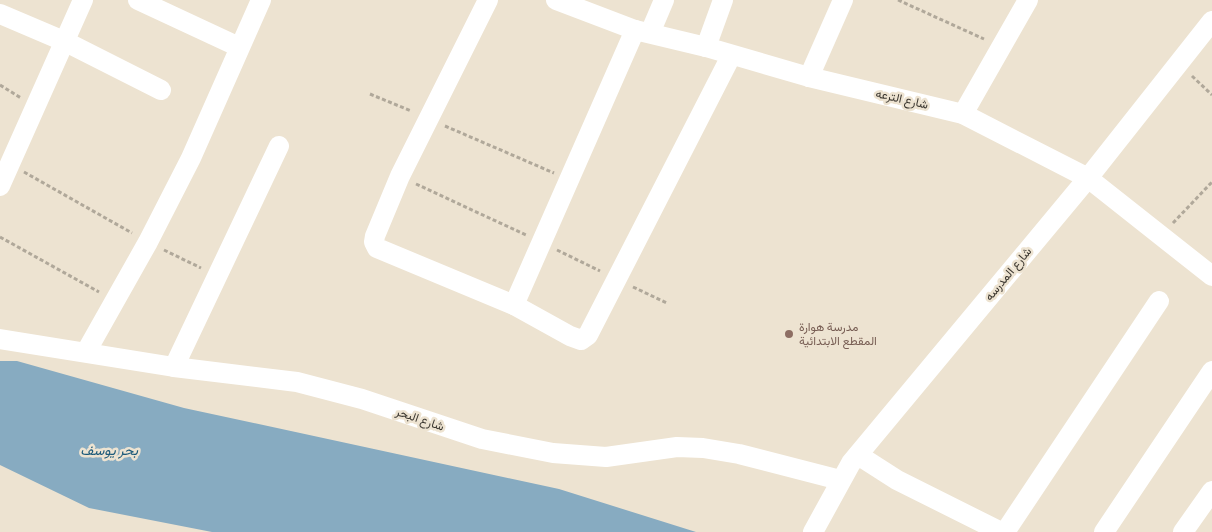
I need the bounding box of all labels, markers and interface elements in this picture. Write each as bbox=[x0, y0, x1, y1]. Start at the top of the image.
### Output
street label: شارع الترعه bbox=[874, 83, 930, 114]
street label: شارع المدرسه bbox=[979, 243, 1036, 305]
place label: مدرسة هوارة المقطع اﻻبتدائية bbox=[799, 317, 877, 350]
marker: مدرسة هوارة المقطع اﻻبتدائية bbox=[783, 328, 795, 340]
street label: شارع البحر bbox=[392, 401, 447, 436]
water label: بحر يوسف bbox=[80, 439, 139, 460]

